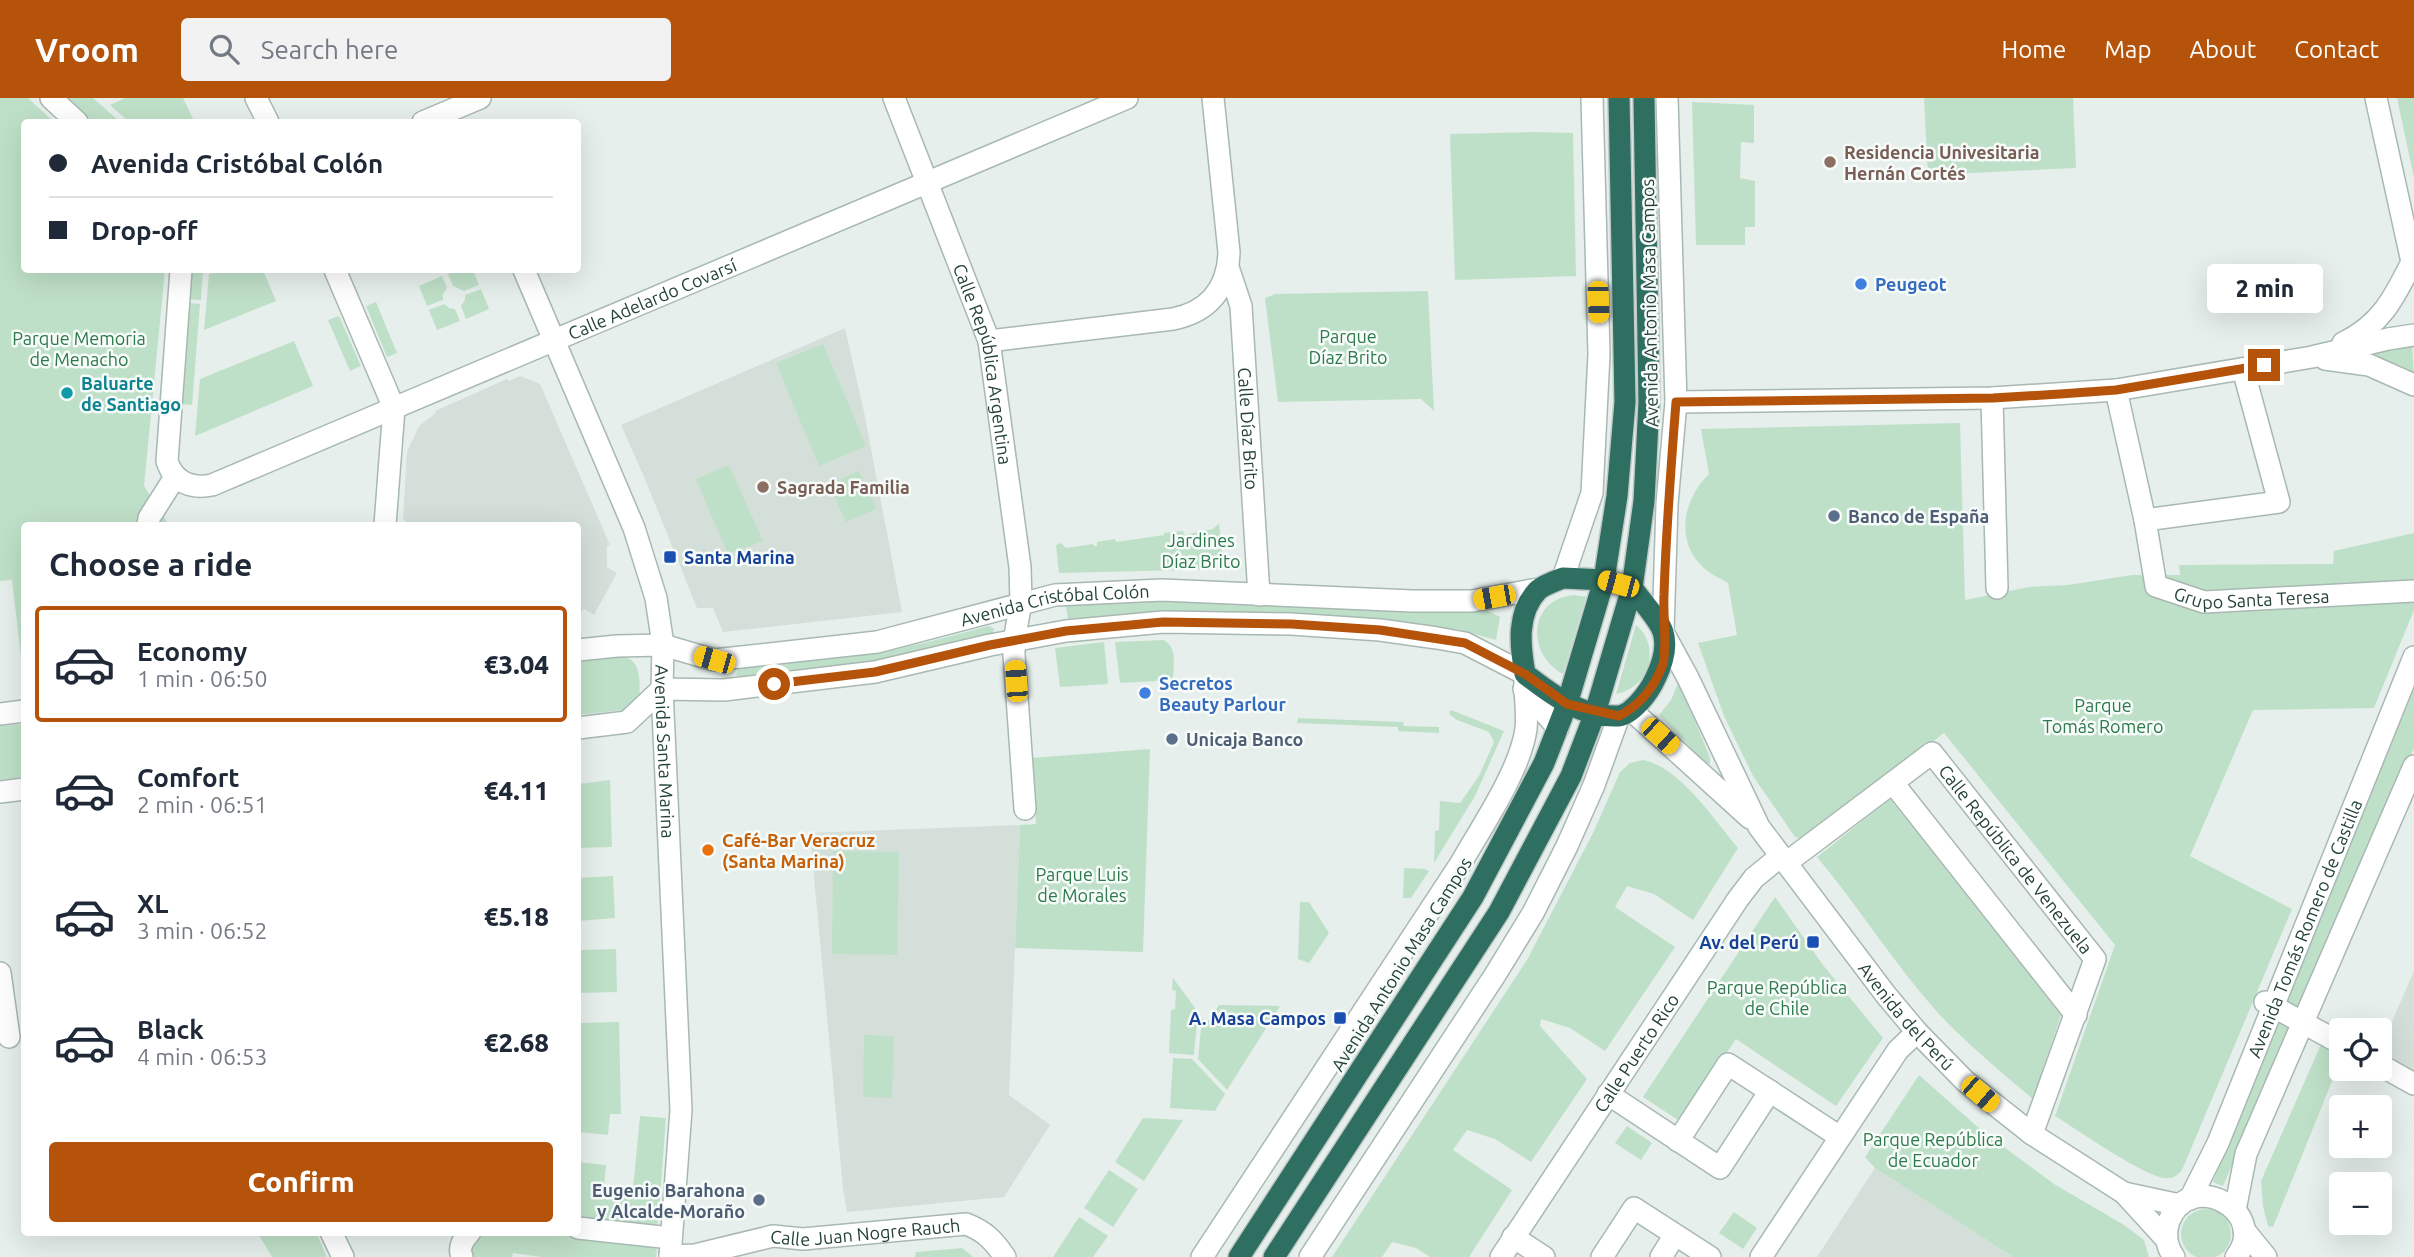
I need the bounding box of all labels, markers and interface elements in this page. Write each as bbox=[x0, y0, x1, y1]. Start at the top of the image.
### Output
search box bbox=[181, 18, 671, 81]
icon: search bbox=[205, 30, 243, 68]
text: Vroom bbox=[35, 31, 139, 68]
text: Search here bbox=[261, 35, 398, 64]
text: Home bbox=[2001, 36, 2066, 63]
text: Map bbox=[2104, 36, 2151, 63]
text: About bbox=[2189, 36, 2256, 63]
text: Contact bbox=[2294, 36, 2379, 63]
place label: Residencia Univesitaria Hernán Cortés bbox=[1844, 142, 2040, 183]
text: Avenida Cristóbal Colón bbox=[91, 149, 383, 178]
marker: Residencia Univesitaria Hernán Cortés bbox=[1822, 154, 1838, 170]
street label: Avenida Antonio Masa Campos bbox=[1637, 178, 1661, 427]
text: Drop-off bbox=[91, 216, 198, 245]
street label: Calle Adelardo Covarsí bbox=[565, 254, 740, 343]
street label: Calle República Argentina bbox=[950, 261, 1016, 466]
callout: 2 min bbox=[2206, 264, 2322, 313]
place label: Peugeot bbox=[1875, 274, 1947, 294]
marker: Peugeot bbox=[1853, 276, 1869, 292]
text: 2 min bbox=[2236, 276, 2294, 301]
car bbox=[1587, 281, 1610, 323]
park label: Parque Díaz Brito bbox=[1309, 326, 1387, 367]
park label: Parque Memoria de Menacho bbox=[12, 328, 146, 369]
route end bbox=[2248, 349, 2280, 381]
street label: Calle Díaz Brito bbox=[1235, 367, 1262, 491]
place label: Baluarte de Santiago bbox=[81, 373, 181, 414]
marker: Baluarte de Santiago bbox=[59, 385, 75, 401]
place label: Sagrada Familia bbox=[777, 477, 910, 497]
marker: Sagrada Familia bbox=[755, 479, 771, 495]
place label: Banco de España bbox=[1848, 506, 1989, 526]
marker: Banco de España bbox=[1826, 508, 1842, 524]
park label: Jardines Díaz Brito bbox=[1162, 530, 1240, 571]
text: Choose a ride bbox=[49, 546, 252, 582]
place label: Santa Marina bbox=[684, 547, 795, 567]
marker: Santa Marina bbox=[662, 549, 678, 565]
car bbox=[1595, 568, 1642, 600]
street label: Avenida Cristóbal Colón bbox=[958, 581, 1150, 630]
car bbox=[1472, 583, 1517, 611]
street label: Grupo Santa Teresa bbox=[2171, 583, 2330, 612]
icon: car bbox=[53, 633, 116, 696]
text: Economy bbox=[137, 637, 247, 666]
car bbox=[691, 644, 738, 676]
text: €3.04 bbox=[484, 650, 549, 679]
car bbox=[1005, 659, 1028, 703]
street label: Avenida Santa Marina bbox=[652, 664, 679, 839]
text: 1 min · 06:50 bbox=[137, 666, 268, 691]
route start bbox=[758, 668, 790, 700]
place label: Secretos Beauty Parlour bbox=[1159, 673, 1286, 714]
marker: Secretos Beauty Parlour bbox=[1137, 685, 1153, 701]
park label: Parque Tomás Romero bbox=[2043, 695, 2163, 736]
car bbox=[1638, 714, 1683, 758]
place label: Unicaja Banco bbox=[1186, 729, 1303, 749]
marker: Unicaja Banco bbox=[1164, 731, 1180, 747]
icon: car bbox=[53, 759, 116, 822]
street label: Calle República de Venezuela bbox=[1935, 761, 2097, 957]
text: Comfort bbox=[137, 763, 240, 792]
text: €4.11 bbox=[484, 776, 549, 805]
text: 2 min · 06:51 bbox=[137, 792, 268, 817]
street label: Avenida Tomás Romero de Castilla bbox=[2244, 796, 2366, 1060]
place label: Café-Bar Veracruz (Santa Marina) bbox=[722, 830, 875, 872]
marker: Café-Bar Veracruz (Santa Marina) bbox=[700, 842, 716, 858]
street label: Avenida Antonio Masa Campos bbox=[1327, 853, 1475, 1075]
park label: Parque Luis de Morales bbox=[1035, 864, 1129, 905]
icon: car bbox=[53, 885, 116, 948]
text: XL bbox=[137, 889, 168, 918]
text: €5.18 bbox=[484, 902, 549, 931]
text: 3 min · 06:52 bbox=[137, 918, 268, 943]
place label: Av. del Perú bbox=[1699, 932, 1799, 952]
marker: Av. del Perú bbox=[1805, 934, 1821, 950]
street label: Avenida del Perú bbox=[1855, 958, 1958, 1074]
park label: Parque República de Chile bbox=[1707, 977, 1847, 1018]
street label: Calle Puerto Rico bbox=[1590, 990, 1683, 1116]
place label: A. Masa Campos bbox=[1189, 1008, 1326, 1028]
marker: A. Masa Campos bbox=[1332, 1010, 1348, 1026]
icon: car bbox=[53, 1011, 116, 1074]
text: Black bbox=[137, 1015, 204, 1044]
map controls bbox=[2329, 1018, 2392, 1235]
button: locate bbox=[2329, 1018, 2392, 1081]
text: €2.68 bbox=[484, 1028, 549, 1057]
text: 4 min · 06:53 bbox=[137, 1044, 268, 1069]
car bbox=[1958, 1072, 2003, 1116]
button: + bbox=[2329, 1095, 2392, 1158]
park label: Parque República de Ecuador bbox=[1863, 1129, 2003, 1170]
button: Confirm bbox=[49, 1142, 553, 1222]
button: − bbox=[2329, 1172, 2392, 1235]
place label: Eugenio Barahona y Alcalde-Moraño bbox=[592, 1180, 745, 1221]
marker: Eugenio Barahona y Alcalde-Moraño bbox=[751, 1192, 767, 1208]
street label: Calle Juan Nogre Rauch bbox=[769, 1215, 961, 1249]

